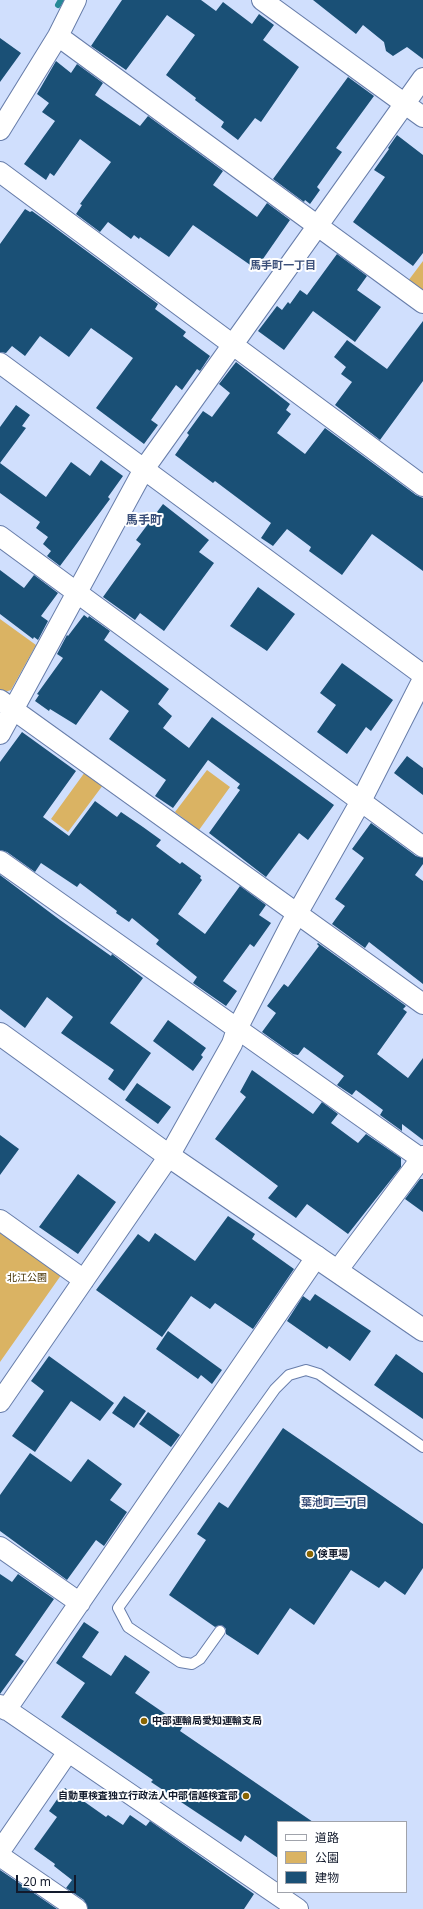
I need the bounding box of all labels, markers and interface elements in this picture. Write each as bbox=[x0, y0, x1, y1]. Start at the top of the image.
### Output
district label: 馬手町一丁目 bbox=[250, 259, 316, 273]
district label: 馬手町 bbox=[126, 514, 162, 528]
park label: 北江公園 bbox=[7, 1272, 47, 1284]
district label: 葉池町二丁目 bbox=[301, 1496, 367, 1510]
place label: 倹車場 bbox=[318, 1548, 348, 1560]
marker: 倹車場 bbox=[305, 1549, 315, 1559]
place label: 中部運輸局愛知運輸支局 bbox=[152, 1715, 262, 1727]
marker: 中部運輸局愛知運輸支局 bbox=[139, 1716, 149, 1726]
place label: 自動車検査独立行政法人中部信越検査部 bbox=[58, 1790, 238, 1802]
marker: 自動車検査独立行政法人中部信越検査部 bbox=[241, 1791, 251, 1801]
legend bbox=[277, 1821, 407, 1893]
text: 道路 bbox=[315, 1829, 339, 1846]
text: 公園 bbox=[315, 1849, 339, 1866]
scale bar bbox=[18, 1867, 78, 1893]
text: 建物 bbox=[315, 1869, 339, 1886]
text: 20 m bbox=[23, 1873, 51, 1890]

